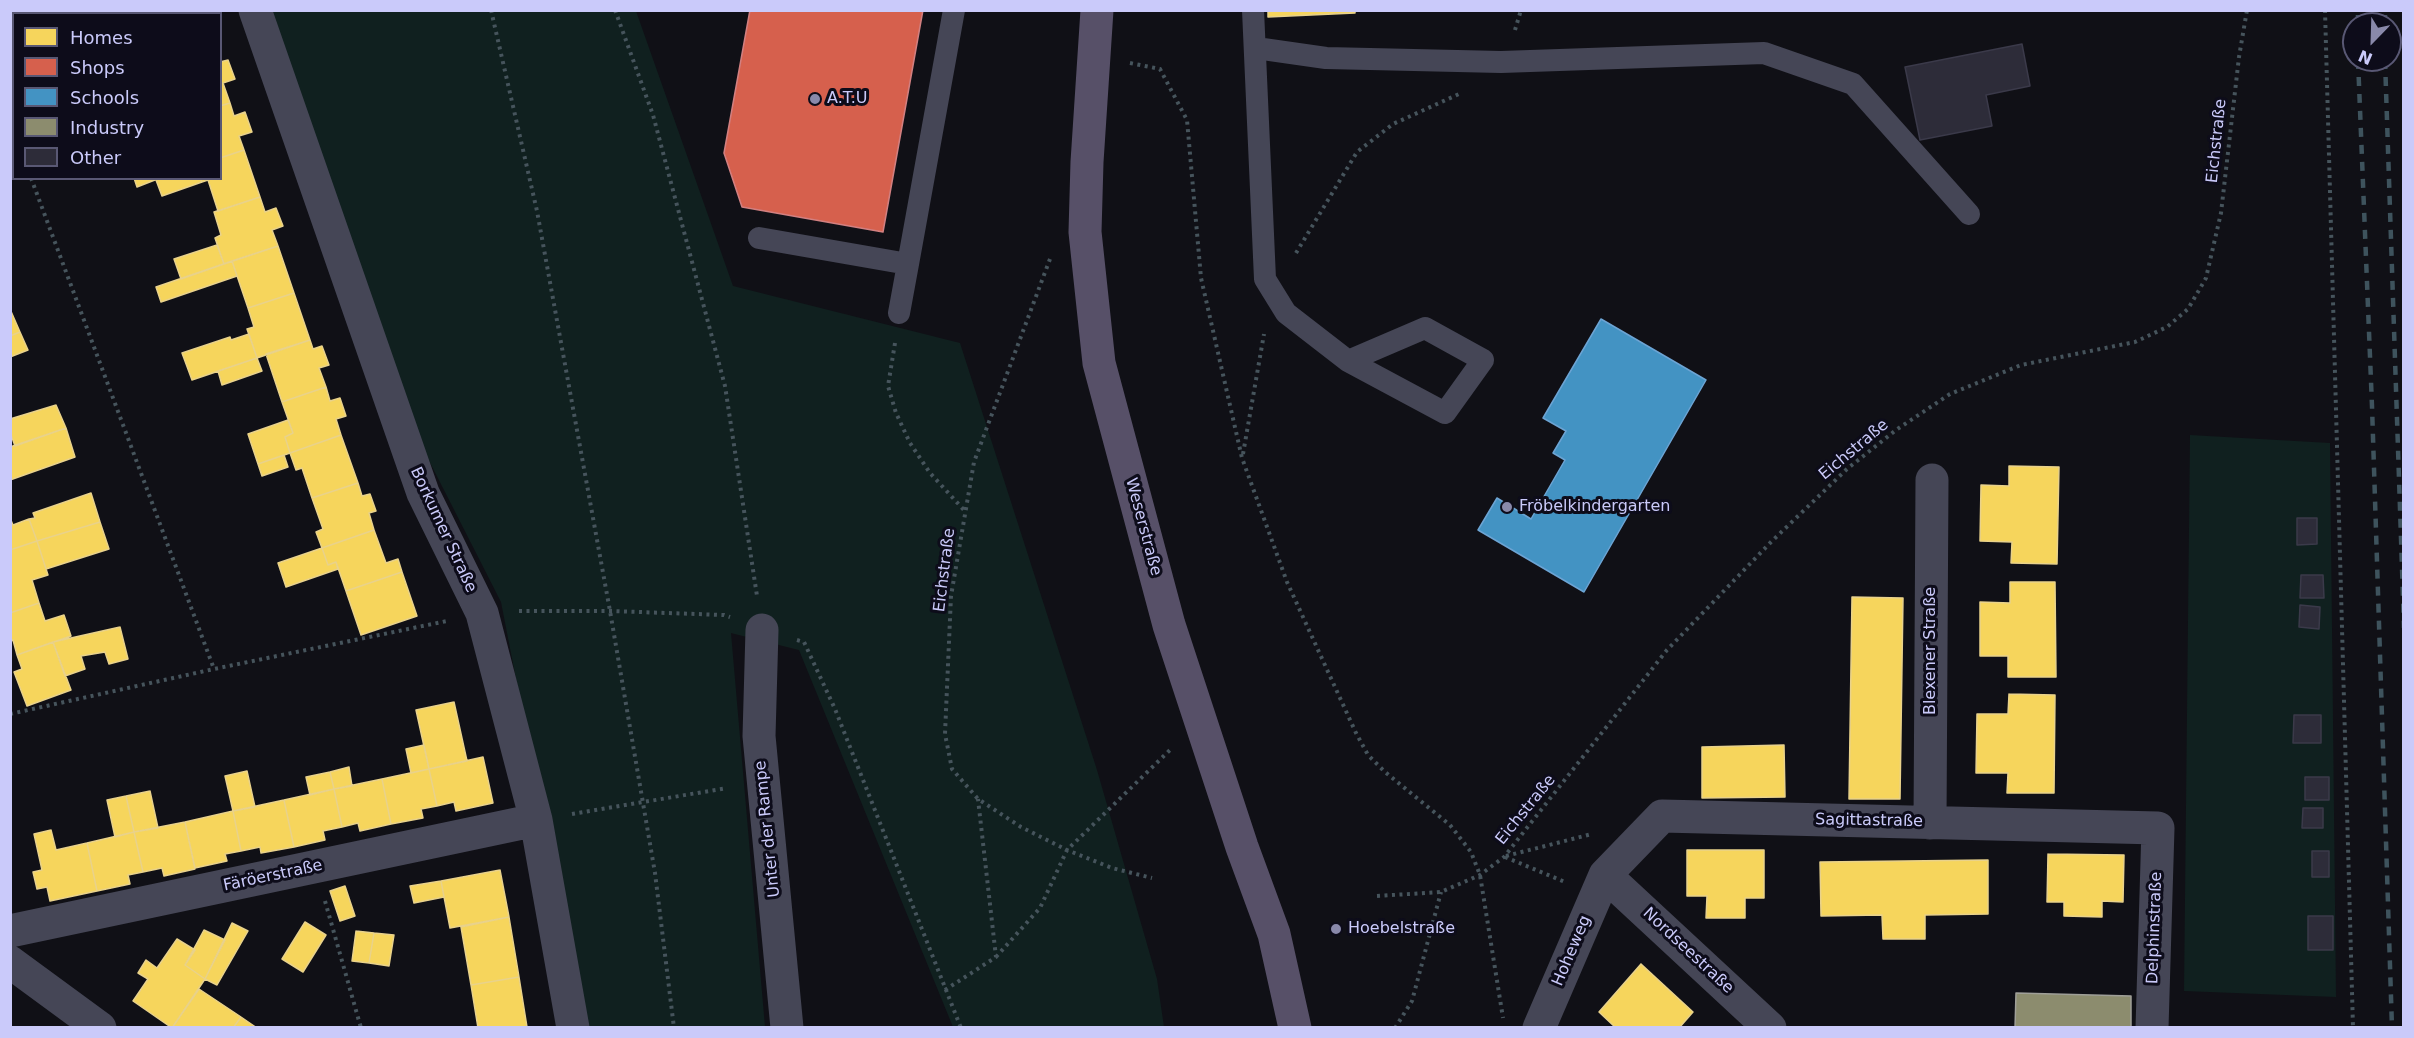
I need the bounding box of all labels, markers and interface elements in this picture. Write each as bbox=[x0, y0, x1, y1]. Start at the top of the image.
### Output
legend bbox=[12, 12, 222, 180]
north arrow bbox=[2342, 12, 2402, 72]
text: Homes bbox=[70, 27, 133, 48]
text: N bbox=[2356, 46, 2375, 69]
text: Shops bbox=[70, 57, 125, 78]
text: Schools bbox=[70, 87, 139, 108]
place label: A.T.U bbox=[827, 89, 867, 109]
marker: A.T.U bbox=[808, 92, 822, 106]
street label: Eichstraße bbox=[2203, 98, 2231, 184]
text: Industry bbox=[70, 117, 144, 138]
text: Other bbox=[70, 147, 121, 168]
street label: Eichstraße bbox=[1815, 416, 1893, 484]
street label: Borkumer Straße bbox=[406, 464, 480, 596]
street label: Weserstraße bbox=[1121, 476, 1165, 578]
place label: Fröbelkindergarten bbox=[1519, 497, 1670, 517]
marker: Fröbelkindergarten bbox=[1500, 500, 1514, 514]
street label: Eichstraße bbox=[930, 527, 960, 613]
street label: Blexener Straße bbox=[1921, 587, 1941, 715]
street label: Unter der Rampe bbox=[751, 760, 785, 898]
street label: Eichstraße bbox=[1492, 771, 1560, 849]
street label: Sagittastraße bbox=[1815, 810, 1923, 832]
street label: Färöerstraße bbox=[222, 856, 324, 896]
street label: Delphinstraße bbox=[2143, 871, 2167, 985]
street label: Nordseestraße bbox=[1639, 904, 1737, 998]
street label: Hoheweg bbox=[1549, 913, 1595, 989]
place label: Hoebelstraße bbox=[1348, 919, 1455, 939]
marker: Hoebelstraße bbox=[1329, 922, 1343, 936]

